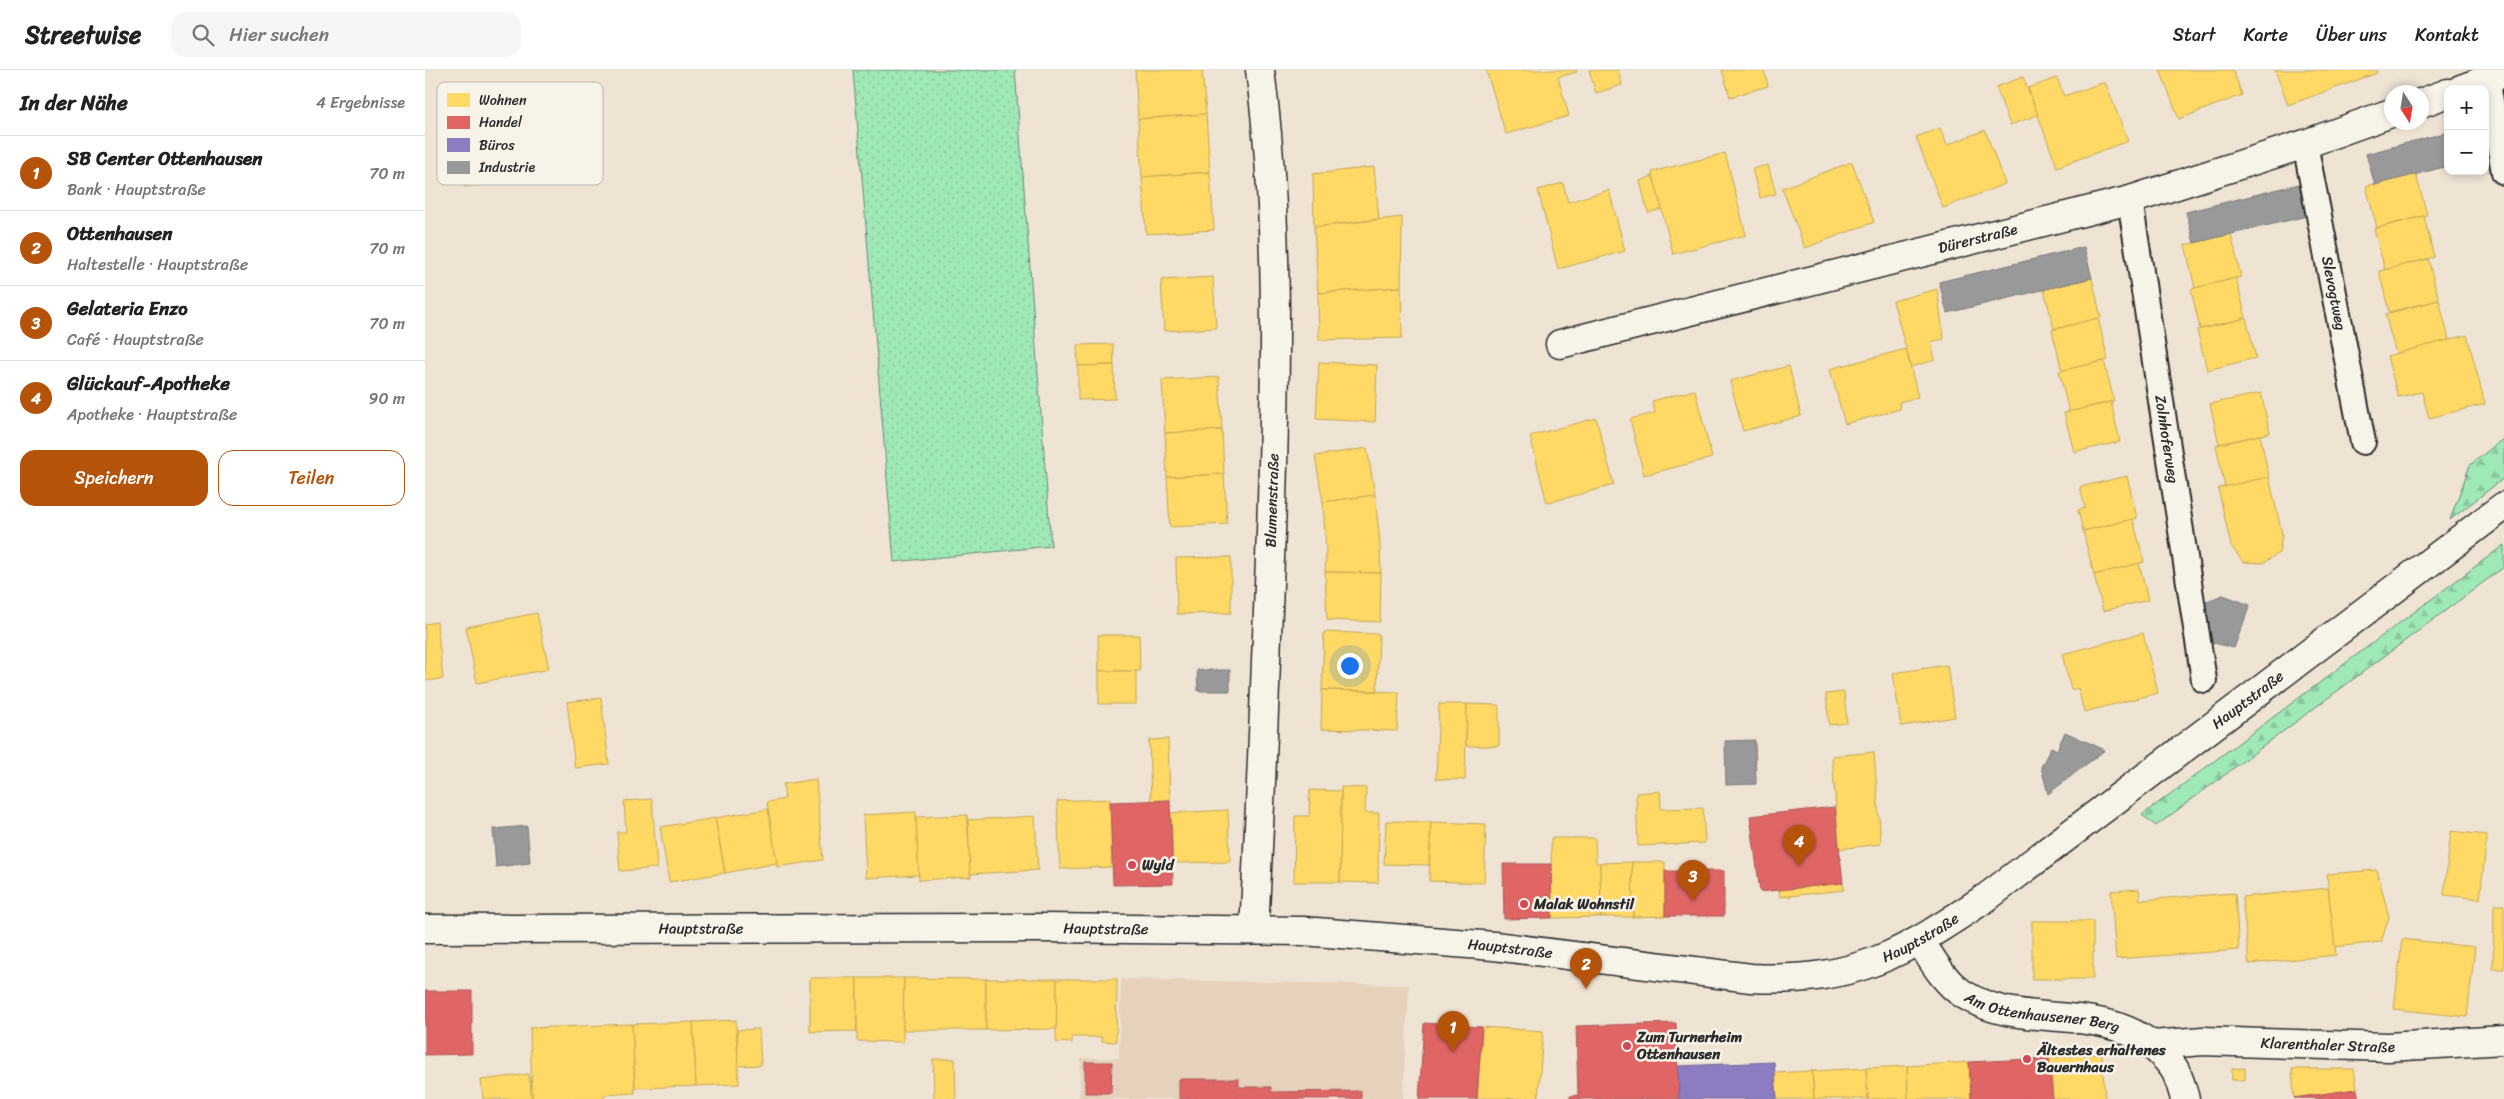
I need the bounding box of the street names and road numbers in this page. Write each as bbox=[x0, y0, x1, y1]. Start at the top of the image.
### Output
street label: Dürerstraße bbox=[1935, 216, 2020, 261]
street label: Slevogtweg bbox=[2314, 254, 2354, 333]
street label: Zolnhoferweg bbox=[2147, 393, 2187, 486]
street label: Blumenstraße bbox=[1257, 453, 1286, 548]
street label: Hauptstraße bbox=[2206, 664, 2290, 736]
street label: Hauptstraße bbox=[1878, 906, 1965, 970]
street label: Hauptstraße bbox=[658, 915, 744, 942]
street label: Hauptstraße bbox=[1063, 915, 1149, 942]
street label: Hauptstraße bbox=[1467, 931, 1554, 966]
street label: Am Ottenhausener Berg bbox=[1959, 984, 2124, 1040]
street label: Klarenthaler Straße bbox=[2260, 1030, 2396, 1060]

